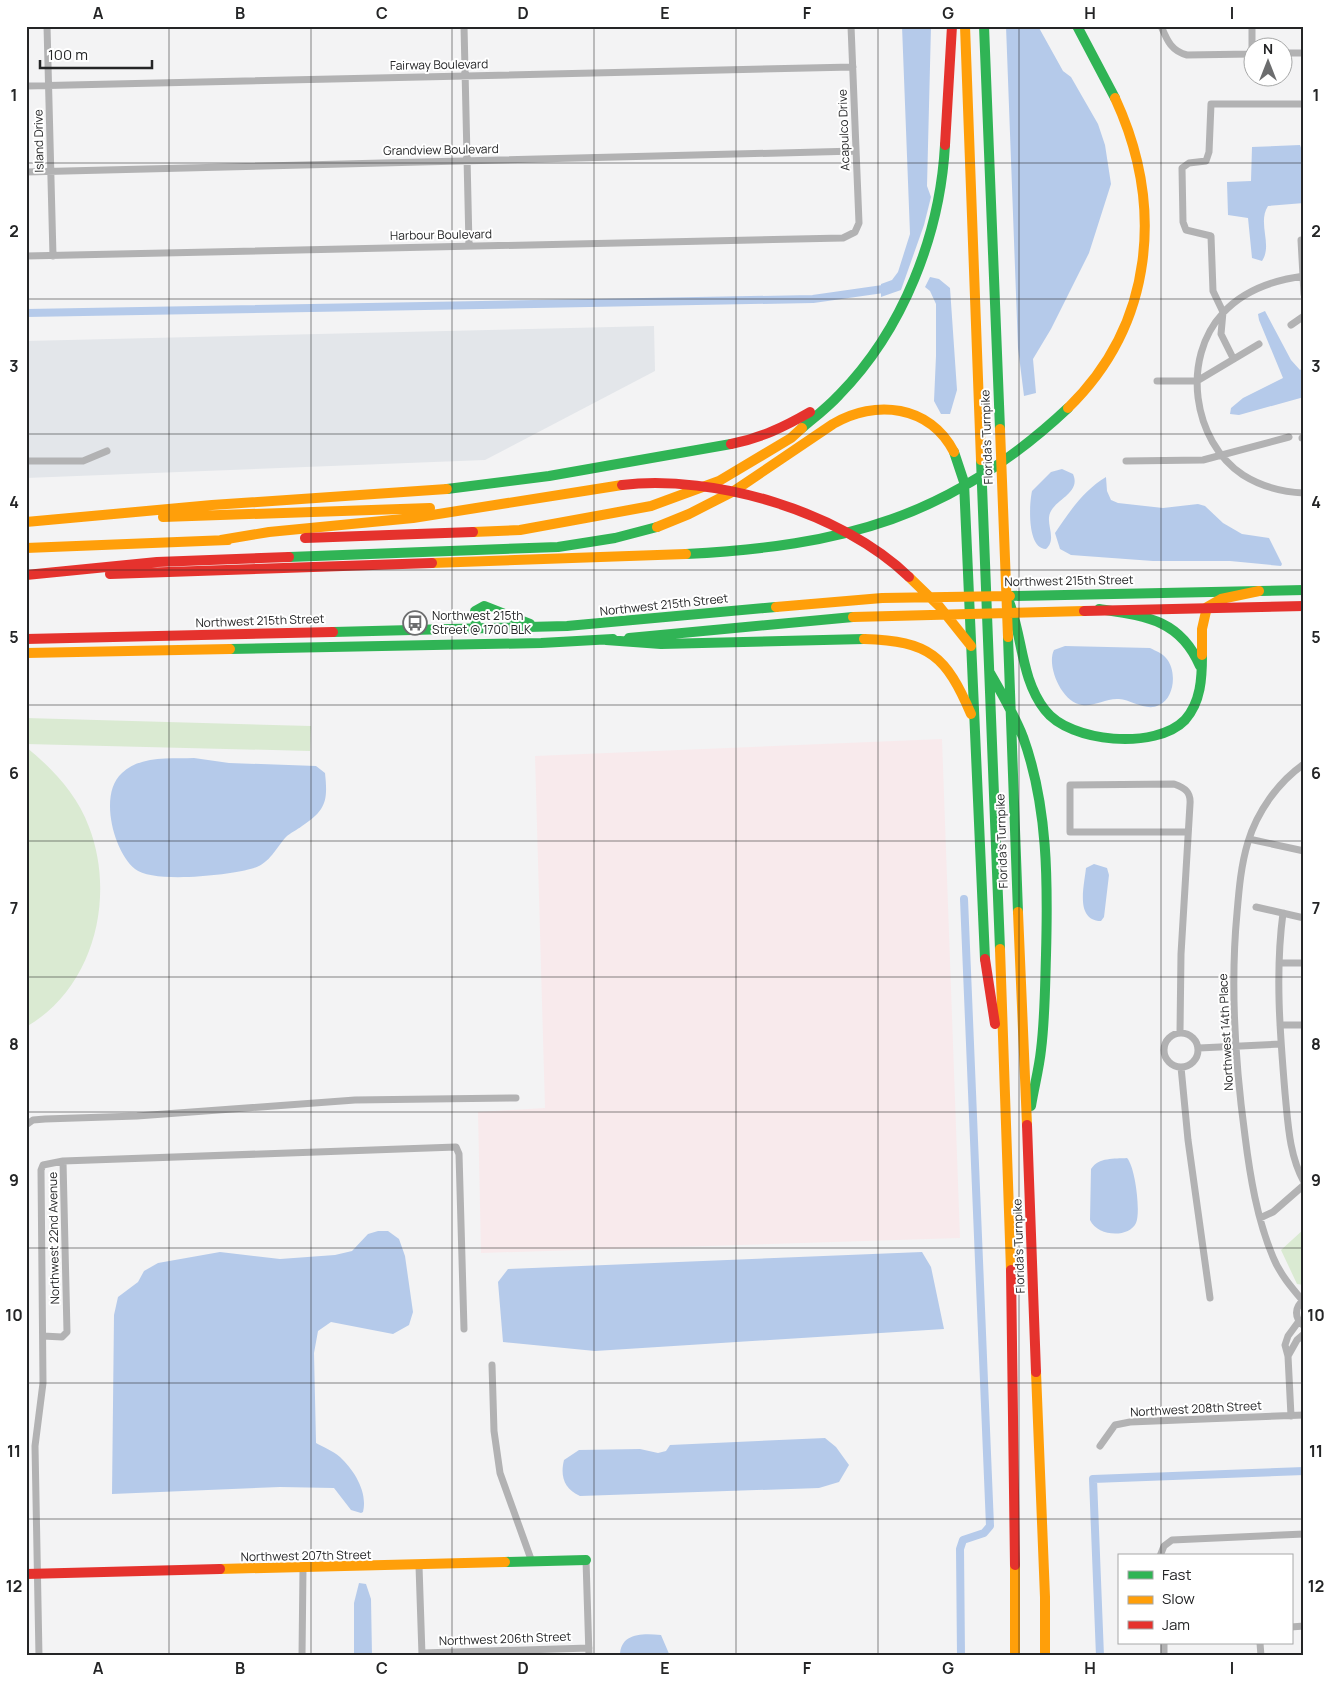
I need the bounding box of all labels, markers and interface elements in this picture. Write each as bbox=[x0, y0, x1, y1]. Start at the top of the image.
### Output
text: A bbox=[93, 2, 104, 24]
text: B bbox=[235, 2, 245, 24]
text: C bbox=[376, 2, 388, 24]
text: D bbox=[517, 2, 529, 24]
text: E bbox=[660, 2, 670, 24]
text: F bbox=[803, 2, 812, 24]
text: G bbox=[942, 2, 954, 24]
text: H bbox=[1084, 2, 1096, 24]
text: I bbox=[1230, 2, 1234, 24]
scale bar bbox=[40, 38, 152, 70]
north arrow bbox=[1242, 38, 1292, 88]
text: N bbox=[1263, 39, 1273, 58]
text: 100 m bbox=[48, 44, 88, 65]
street label: Fairway Boulevard bbox=[390, 55, 488, 74]
text: 1 bbox=[10, 84, 18, 106]
text: 1 bbox=[1312, 84, 1320, 106]
street label: Acapulco Drive bbox=[834, 89, 853, 171]
street label: Island Drive bbox=[29, 109, 48, 173]
street label: Grandview Boulevard bbox=[383, 140, 499, 159]
text: 2 bbox=[9, 220, 19, 242]
text: 2 bbox=[1311, 220, 1321, 242]
street label: Harbour Boulevard bbox=[390, 225, 492, 244]
text: 3 bbox=[9, 355, 19, 377]
text: 3 bbox=[1311, 355, 1321, 377]
street label: Florida's Turnpike bbox=[976, 389, 997, 485]
text: 4 bbox=[9, 491, 19, 513]
text: 4 bbox=[1311, 491, 1321, 513]
street label: Northwest 215th Street bbox=[1004, 571, 1134, 590]
street label: Northwest 215th Street bbox=[599, 589, 729, 620]
place label: Northwest 215th Street @ 1700 BLK bbox=[432, 607, 532, 638]
street label: Northwest 215th Street bbox=[195, 610, 325, 631]
bus stop icon: Northwest 215th Street @ 1700 BLK bbox=[402, 610, 428, 636]
text: 5 bbox=[9, 626, 19, 648]
text: 5 bbox=[1311, 626, 1321, 648]
text: 6 bbox=[9, 762, 19, 784]
text: 6 bbox=[1311, 762, 1321, 784]
street label: Florida's Turnpike bbox=[991, 793, 1012, 889]
text: 7 bbox=[10, 897, 18, 919]
text: 7 bbox=[1312, 897, 1320, 919]
street label: Northwest 14th Place bbox=[1214, 973, 1237, 1091]
text: 8 bbox=[9, 1033, 19, 1055]
text: 8 bbox=[1311, 1033, 1321, 1055]
text: 9 bbox=[9, 1169, 19, 1191]
text: 9 bbox=[1311, 1169, 1321, 1191]
street label: Northwest 22nd Avenue bbox=[44, 1172, 63, 1304]
street label: Florida's Turnpike bbox=[1008, 1198, 1029, 1294]
text: 10 bbox=[5, 1304, 23, 1326]
text: 10 bbox=[1307, 1304, 1325, 1326]
street label: Northwest 208th Street bbox=[1130, 1397, 1262, 1420]
text: 11 bbox=[7, 1440, 21, 1462]
text: 11 bbox=[1309, 1440, 1323, 1462]
street label: Northwest 207th Street bbox=[240, 1546, 372, 1565]
legend bbox=[1118, 1554, 1292, 1644]
text: Fast bbox=[1162, 1564, 1191, 1585]
text: 12 bbox=[6, 1575, 22, 1597]
text: 12 bbox=[1308, 1575, 1324, 1597]
text: Slow bbox=[1162, 1588, 1195, 1609]
text: Jam bbox=[1162, 1614, 1190, 1635]
street label: Northwest 206th Street bbox=[439, 1628, 572, 1649]
text: A bbox=[93, 1657, 104, 1679]
text: B bbox=[235, 1657, 245, 1679]
text: C bbox=[376, 1657, 388, 1679]
text: D bbox=[517, 1657, 529, 1679]
text: E bbox=[660, 1657, 670, 1679]
text: F bbox=[803, 1657, 812, 1679]
text: G bbox=[942, 1657, 954, 1679]
text: H bbox=[1084, 1657, 1096, 1679]
text: I bbox=[1230, 1657, 1234, 1679]

